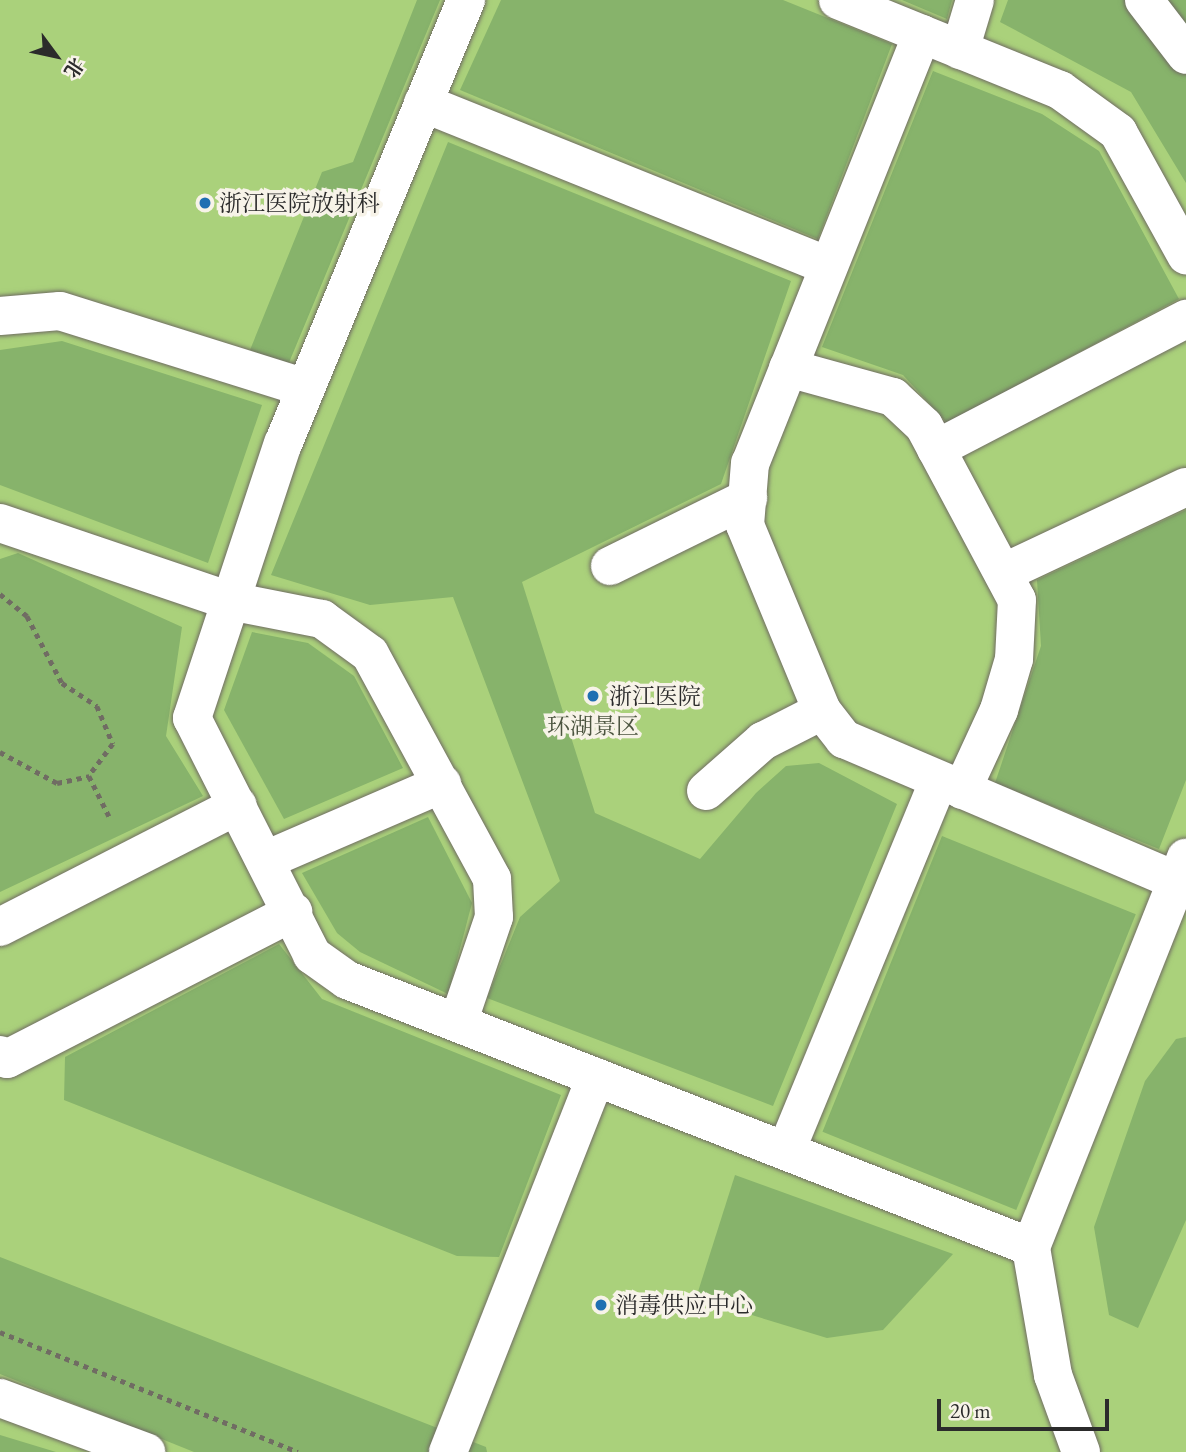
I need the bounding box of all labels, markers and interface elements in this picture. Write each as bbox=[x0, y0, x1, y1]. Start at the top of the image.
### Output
north arrow bbox=[21, 21, 91, 91]
text: 北 bbox=[58, 53, 90, 82]
place label: 浙江医院放射科 bbox=[219, 189, 380, 217]
marker: 浙江医院放射科 bbox=[197, 195, 213, 211]
place label: 浙江医院 bbox=[609, 682, 701, 710]
marker: 浙江医院 bbox=[583, 686, 603, 706]
park label: 环湖景区 bbox=[547, 712, 639, 740]
place label: 消毒供应中心 bbox=[615, 1291, 753, 1319]
marker: 消毒供应中心 bbox=[593, 1297, 609, 1313]
scale bar bbox=[941, 1386, 1112, 1430]
text: 20 m bbox=[950, 1397, 991, 1424]

